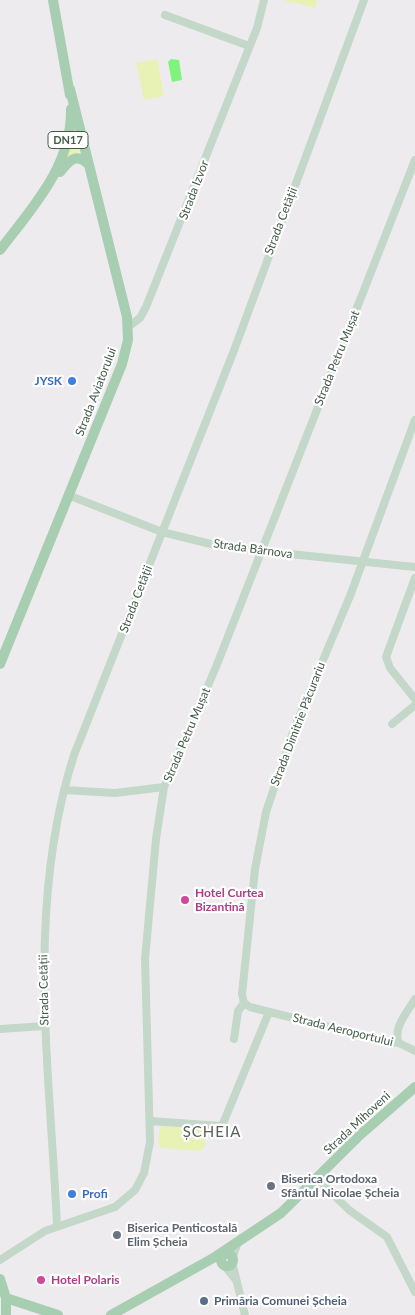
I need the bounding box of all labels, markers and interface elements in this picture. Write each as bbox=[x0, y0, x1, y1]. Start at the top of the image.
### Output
road number: DN17 bbox=[48, 132, 88, 148]
street label: Strada Izvor bbox=[176, 158, 212, 222]
street label: Strada Cetății bbox=[262, 185, 300, 257]
street label: Strada Petru Mușat bbox=[311, 308, 363, 408]
street label: Strada Aviatorului bbox=[72, 346, 120, 438]
place label: JYSK bbox=[35, 374, 62, 388]
marker: JYSK bbox=[66, 375, 78, 387]
street label: Strada Bârnova bbox=[212, 536, 294, 562]
street label: Strada Cetății bbox=[117, 563, 155, 635]
street label: Strada Dimitrie Păcurariu bbox=[268, 660, 328, 788]
street label: Strada Petru Mușat bbox=[161, 686, 213, 784]
place label: Hotel Curtea Bizantină bbox=[195, 886, 264, 914]
marker: Hotel Curtea Bizantină bbox=[179, 894, 191, 906]
street label: Strada Cetății bbox=[36, 954, 52, 1026]
street label: Strada Aeroportului bbox=[291, 1011, 395, 1049]
street label: Strada Mihoveni bbox=[321, 1088, 393, 1158]
district label: ȘCHEIA bbox=[182, 1123, 242, 1141]
place label: Biserica Ortodoxa Sfântul Nicolae Șcheia bbox=[281, 1172, 399, 1200]
marker: Biserica Ortodoxa Sfântul Nicolae Șcheia bbox=[265, 1180, 277, 1192]
place label: Profi bbox=[82, 1187, 108, 1201]
marker: Profi bbox=[66, 1188, 78, 1200]
place label: Biserica Penticostală Elim Șcheia bbox=[127, 1221, 237, 1249]
marker: Biserica Penticostală Elim Șcheia bbox=[111, 1229, 123, 1241]
place label: Hotel Polaris bbox=[51, 1273, 119, 1287]
marker: Hotel Polaris bbox=[35, 1274, 47, 1286]
place label: Primăria Comunei Șcheia bbox=[214, 1294, 347, 1308]
marker: Primăria Comunei Șcheia bbox=[198, 1295, 210, 1307]

